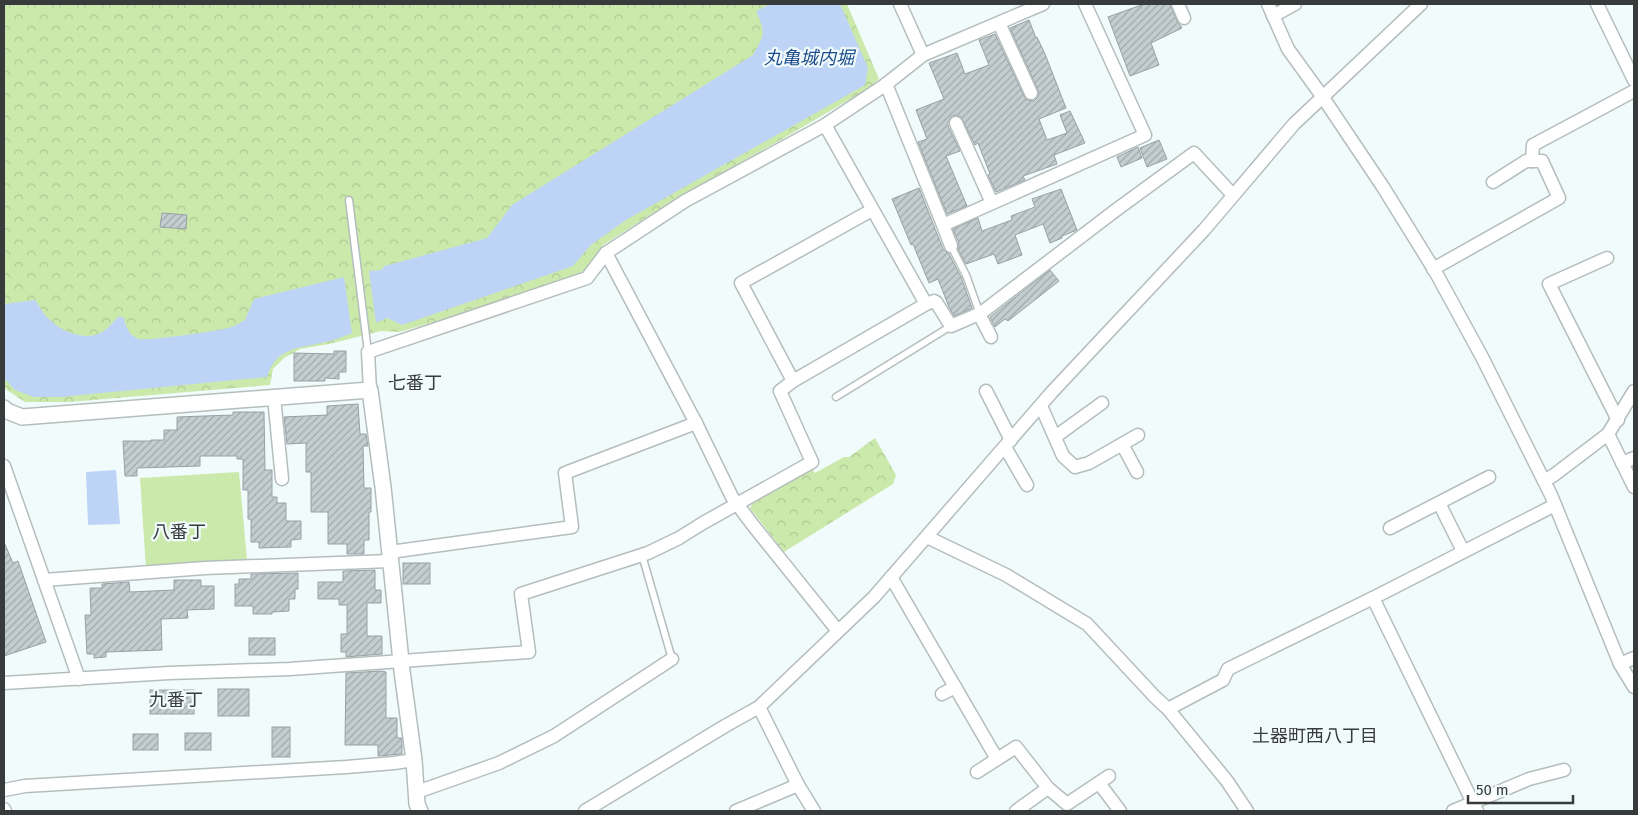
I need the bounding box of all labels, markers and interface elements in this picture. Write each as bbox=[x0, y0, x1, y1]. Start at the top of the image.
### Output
water label: 丸亀城内堀 bbox=[764, 47, 857, 69]
district label: 七番丁 bbox=[388, 372, 442, 394]
district label: 八番丁 bbox=[152, 521, 206, 543]
district label: 九番丁 bbox=[149, 689, 203, 711]
district label: 土器町西八丁目 bbox=[1252, 725, 1378, 747]
scale bar bbox=[1468, 772, 1573, 804]
text: 50 m bbox=[1476, 781, 1509, 799]

